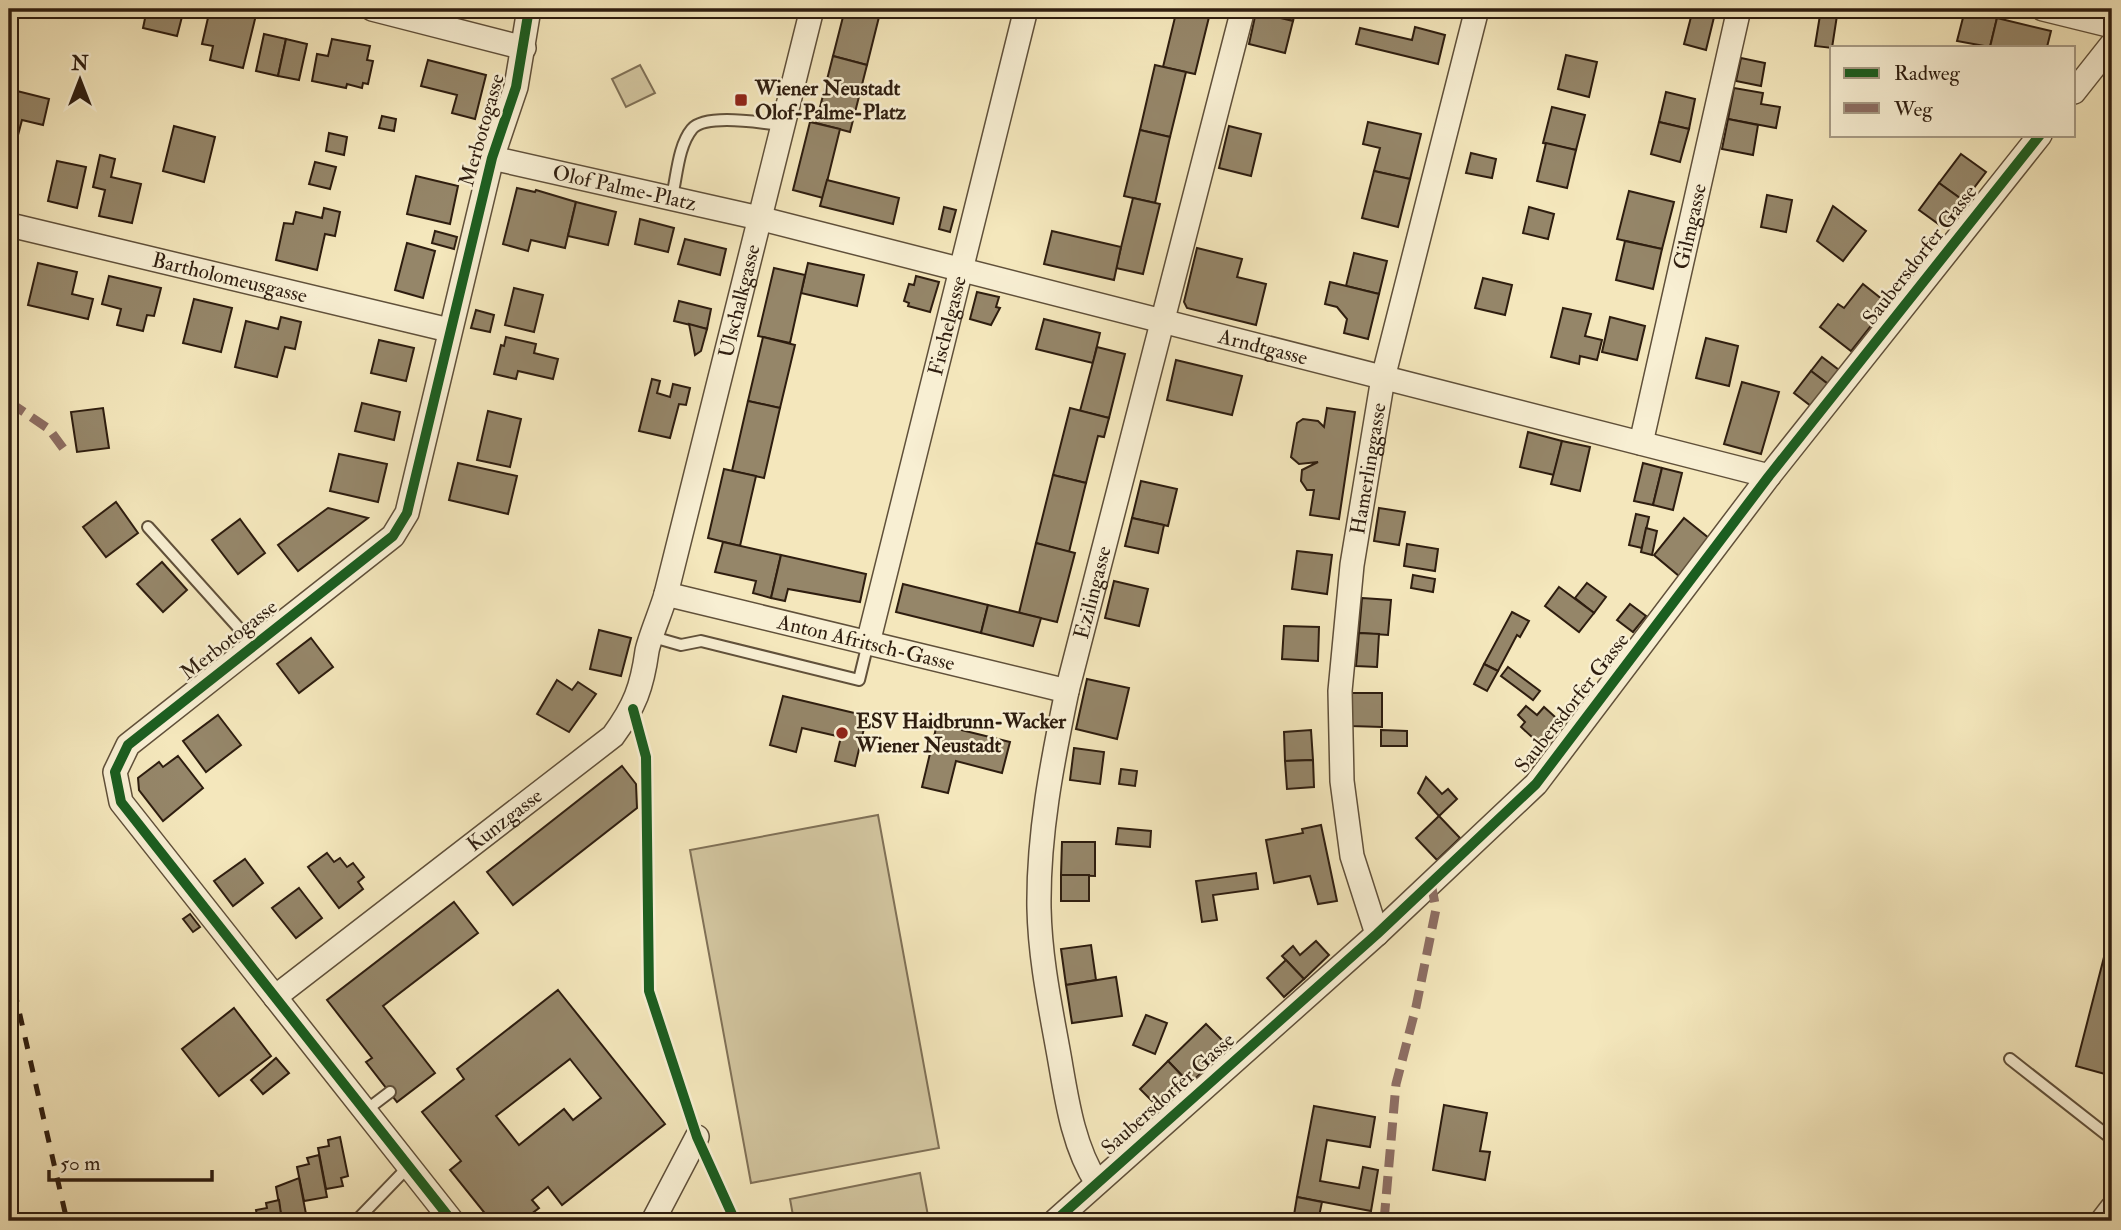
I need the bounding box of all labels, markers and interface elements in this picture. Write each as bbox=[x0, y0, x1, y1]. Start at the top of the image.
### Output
north arrow bbox=[46, 46, 116, 116]
legend bbox=[1830, 46, 2076, 136]
text: N bbox=[70, 52, 89, 76]
text: Radweg bbox=[1894, 60, 1960, 87]
street label: Merbotogasse bbox=[453, 70, 511, 189]
place label: Wiener Neustadt Olof-Palme-Platz bbox=[754, 75, 907, 126]
marker: Wiener Neustadt Olof-Palme-Platz bbox=[733, 92, 749, 108]
text: Weg bbox=[1893, 96, 1933, 123]
street label: Olof Palme-Platz bbox=[550, 159, 699, 217]
street label: Saubersdorfer Gasse bbox=[1857, 179, 1983, 331]
street label: Gilmgasse bbox=[1667, 181, 1713, 272]
street label: Ulschalkgasse bbox=[712, 241, 766, 360]
street label: Bartholomeusgasse bbox=[149, 246, 310, 309]
street label: Fischelgasse bbox=[922, 273, 973, 378]
street label: Arndtgasse bbox=[1215, 322, 1311, 371]
street label: Hamerlinggasse bbox=[1344, 400, 1392, 536]
street label: Ezilingasse bbox=[1067, 543, 1117, 642]
street label: Merbotogasse bbox=[175, 594, 283, 686]
street label: Anton Afritsch-Gasse bbox=[774, 608, 958, 677]
street label: Saubersdorfer Gasse bbox=[1509, 627, 1635, 779]
place label: ESV Haidbrunn-Wacker Wiener Neustadt bbox=[855, 708, 1067, 759]
marker: ESV Haidbrunn-Wacker Wiener Neustadt bbox=[834, 725, 850, 741]
street label: Kunzgasse bbox=[461, 782, 548, 857]
street label: Saubersdorfer Gasse bbox=[1096, 1027, 1241, 1161]
scale bar bbox=[49, 1139, 212, 1183]
text: 50 m bbox=[60, 1150, 101, 1177]

